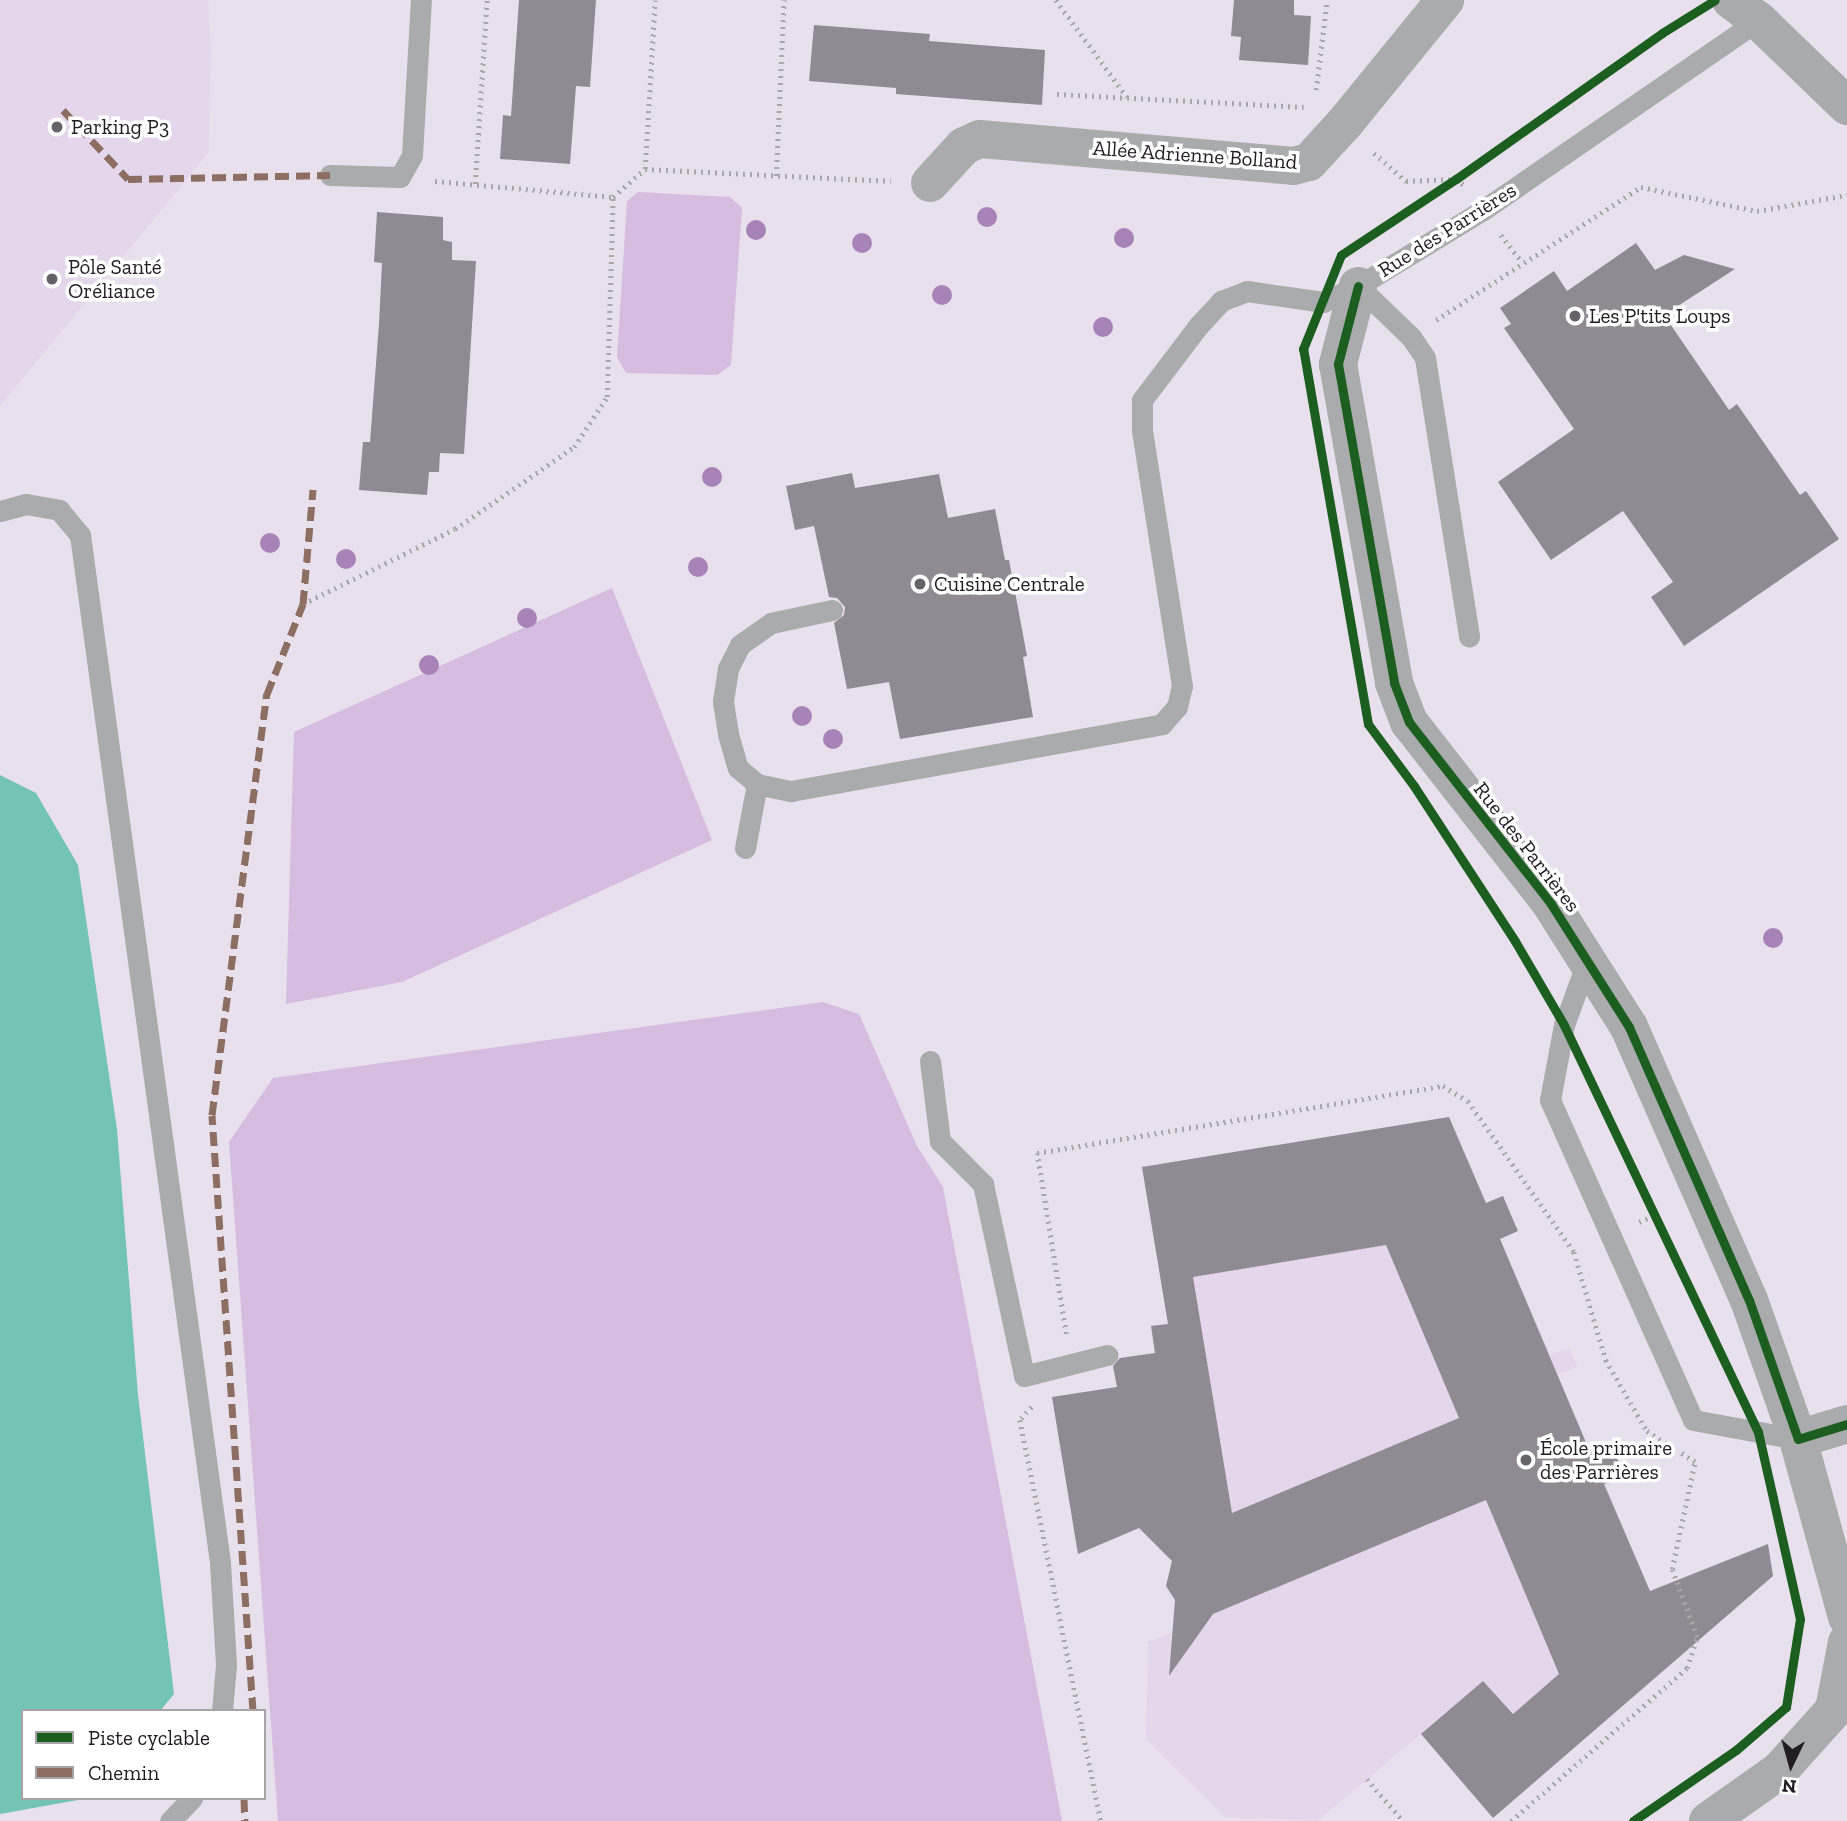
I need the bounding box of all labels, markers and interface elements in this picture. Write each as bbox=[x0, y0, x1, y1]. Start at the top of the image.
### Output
place label: Parking P3 bbox=[71, 114, 169, 140]
marker: Parking P3 bbox=[49, 119, 65, 135]
street label: Allée Adrienne Bolland bbox=[1091, 135, 1299, 175]
street label: Rue des Parrières bbox=[1373, 177, 1521, 283]
place label: Pôle Santé Oréliance bbox=[68, 254, 162, 304]
marker: Pôle Santé Oréliance bbox=[42, 269, 62, 289]
place label: Les P'tits Loups bbox=[1589, 303, 1731, 329]
marker: Les P'tits Loups bbox=[1567, 308, 1583, 324]
place label: Cuisine Centrale bbox=[934, 571, 1085, 597]
marker: Cuisine Centrale bbox=[912, 576, 928, 592]
street label: Rue des Parrières bbox=[1468, 777, 1586, 917]
place label: École primaire des Parrières bbox=[1540, 1435, 1672, 1485]
marker: École primaire des Parrières bbox=[1518, 1452, 1534, 1468]
legend bbox=[21, 1709, 266, 1800]
text: Piste cyclable bbox=[88, 1725, 210, 1750]
north arrow bbox=[1756, 1730, 1826, 1800]
text: Chemin bbox=[88, 1760, 159, 1785]
text: N bbox=[1781, 1774, 1797, 1799]

